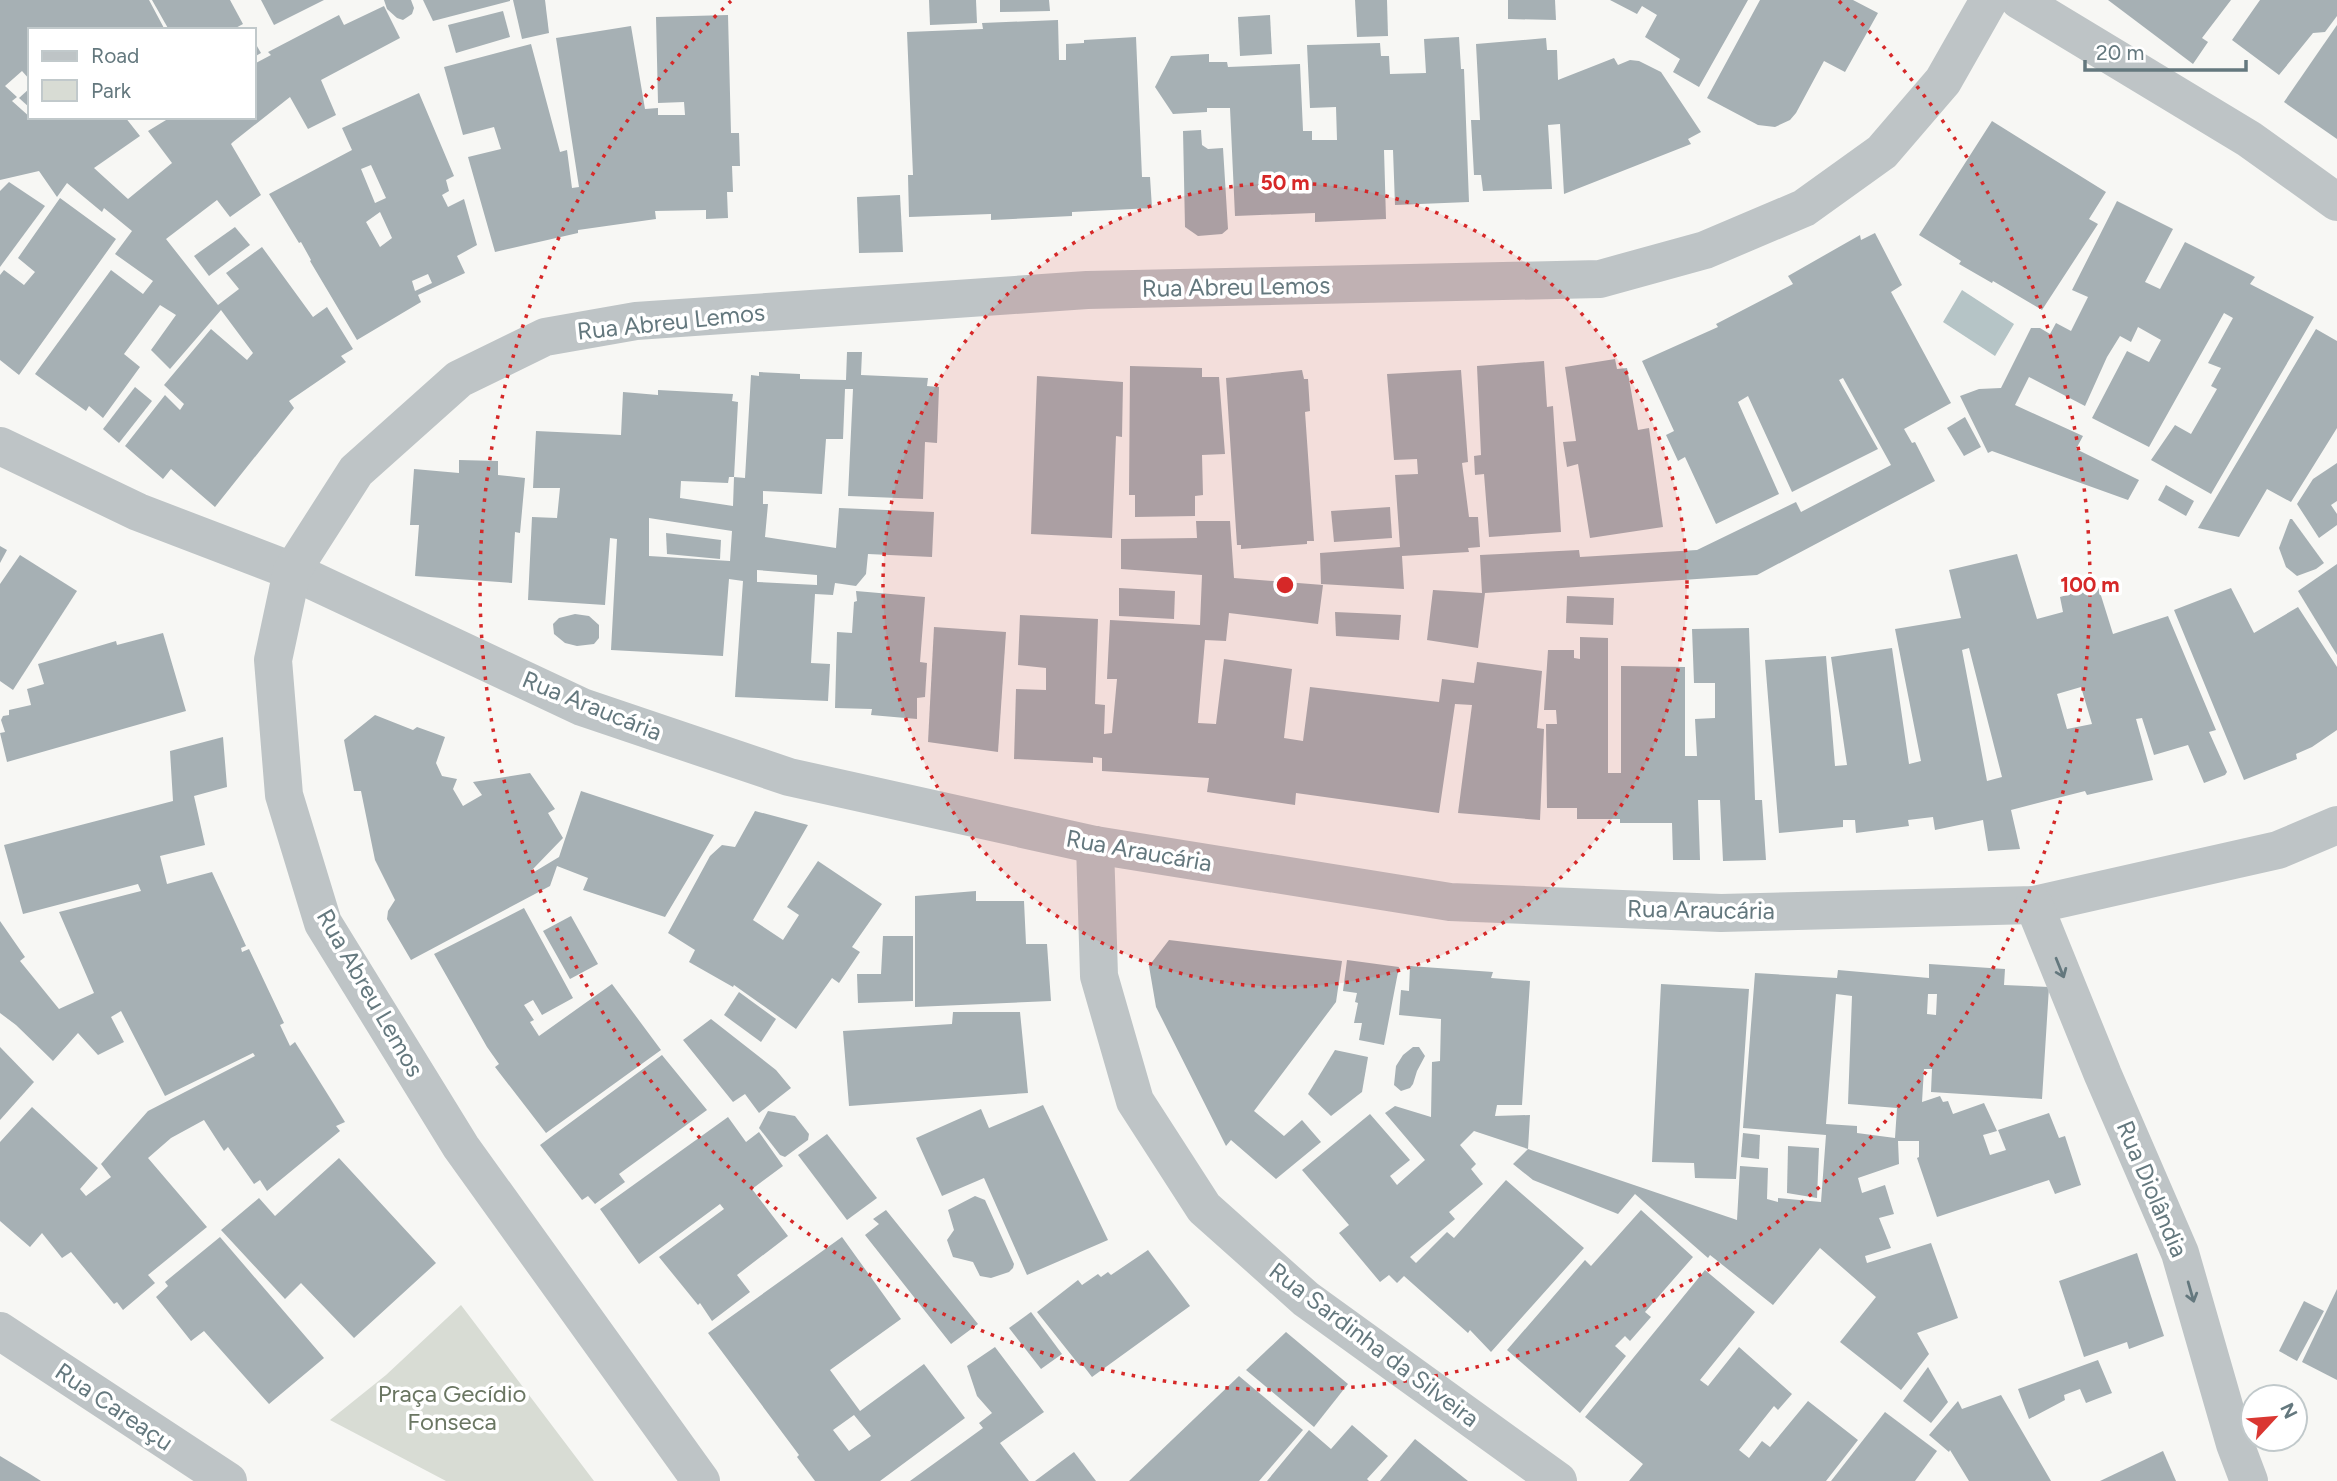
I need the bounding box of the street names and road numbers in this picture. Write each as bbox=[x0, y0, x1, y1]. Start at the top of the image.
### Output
street label: Rua Abreu Lemos bbox=[1141, 270, 1331, 303]
street label: Rua Abreu Lemos bbox=[576, 297, 766, 346]
street label: Rua Araucária bbox=[518, 664, 666, 747]
street label: Rua Araucária bbox=[1064, 823, 1214, 878]
street label: Rua Araucária bbox=[1627, 894, 1775, 925]
street label: Rua Abreu Lemos bbox=[311, 904, 430, 1082]
street label: Rua Diolândia bbox=[2111, 1116, 2194, 1261]
street label: Rua Sardinha da Silveira bbox=[1264, 1256, 1485, 1433]
street label: Rua Careaçu bbox=[50, 1357, 179, 1457]

